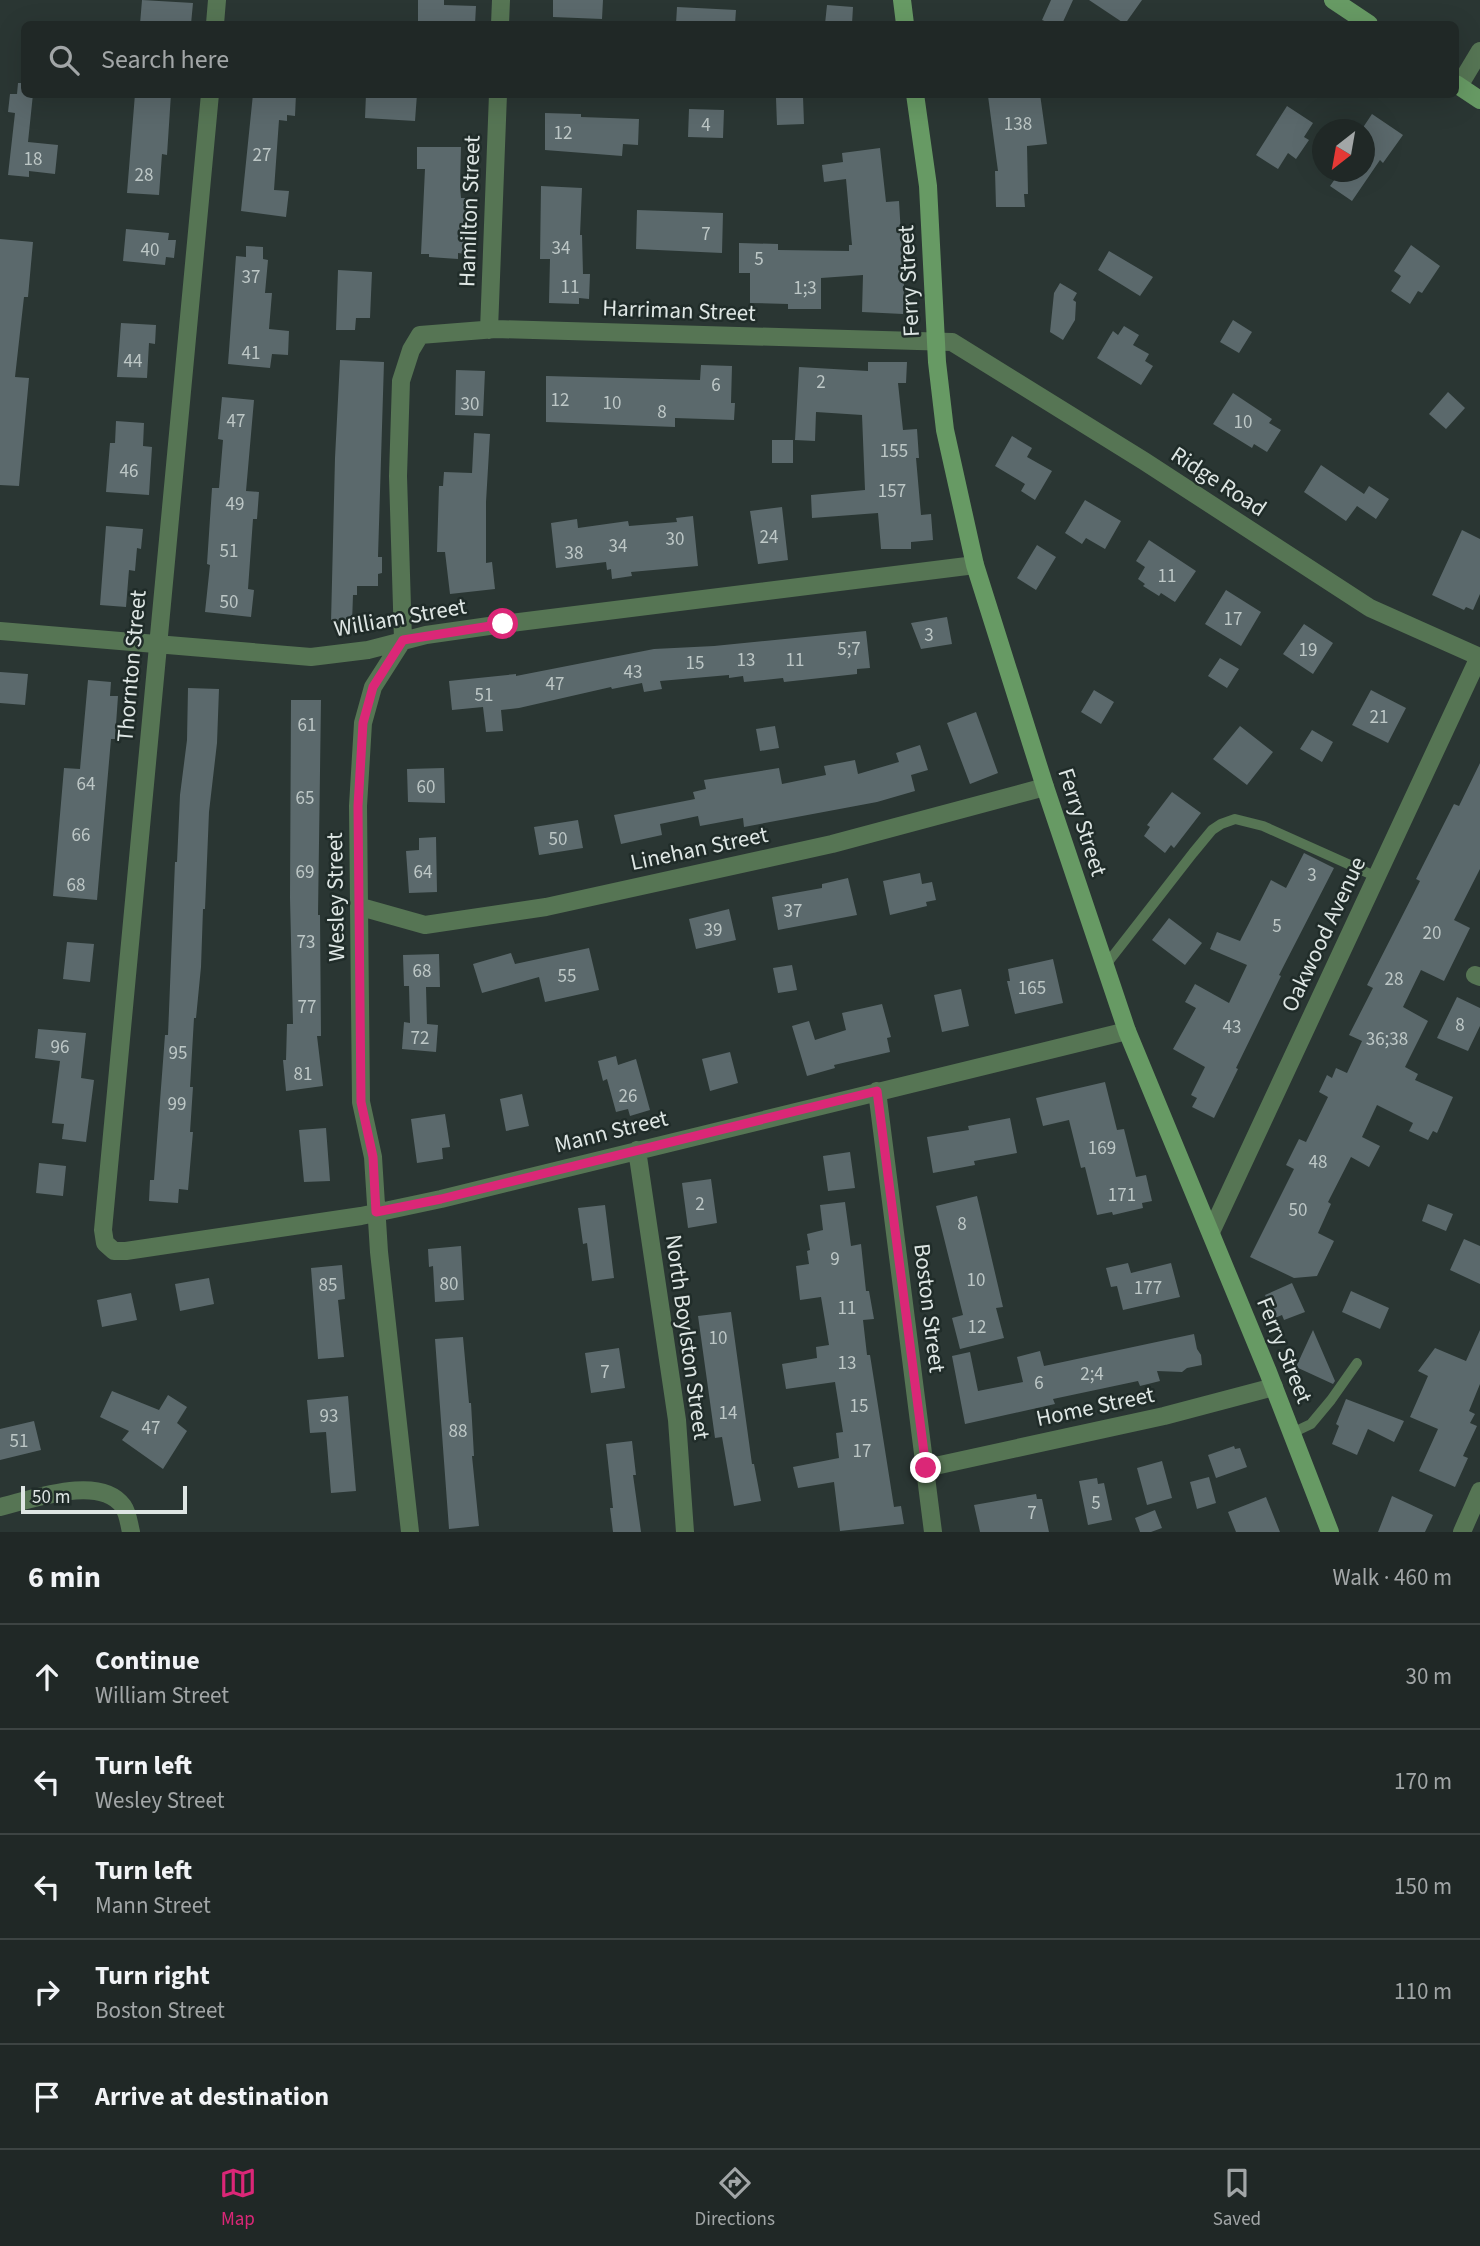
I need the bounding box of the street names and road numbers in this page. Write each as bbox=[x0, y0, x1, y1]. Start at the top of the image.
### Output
street label: Hamilton Street bbox=[450, 134, 489, 288]
street label: Ferry Street bbox=[889, 224, 928, 338]
street label: Harriman Street bbox=[602, 291, 757, 330]
street label: Ridge Road bbox=[1164, 438, 1273, 525]
street label: Thornton Street bbox=[108, 588, 155, 743]
street label: William Street bbox=[331, 590, 469, 645]
street label: Ferry Street bbox=[1050, 764, 1116, 881]
street label: Linehan Street bbox=[627, 818, 771, 879]
street label: Wesley Street bbox=[318, 832, 353, 962]
street label: Oakwood Avenue bbox=[1273, 851, 1374, 1017]
street label: Mann Street bbox=[551, 1101, 671, 1161]
street label: North Boylston Street bbox=[657, 1232, 718, 1442]
street label: Boston Street bbox=[905, 1242, 954, 1375]
street label: Ferry Street bbox=[1248, 1292, 1321, 1408]
street label: Home Street bbox=[1033, 1378, 1158, 1435]

